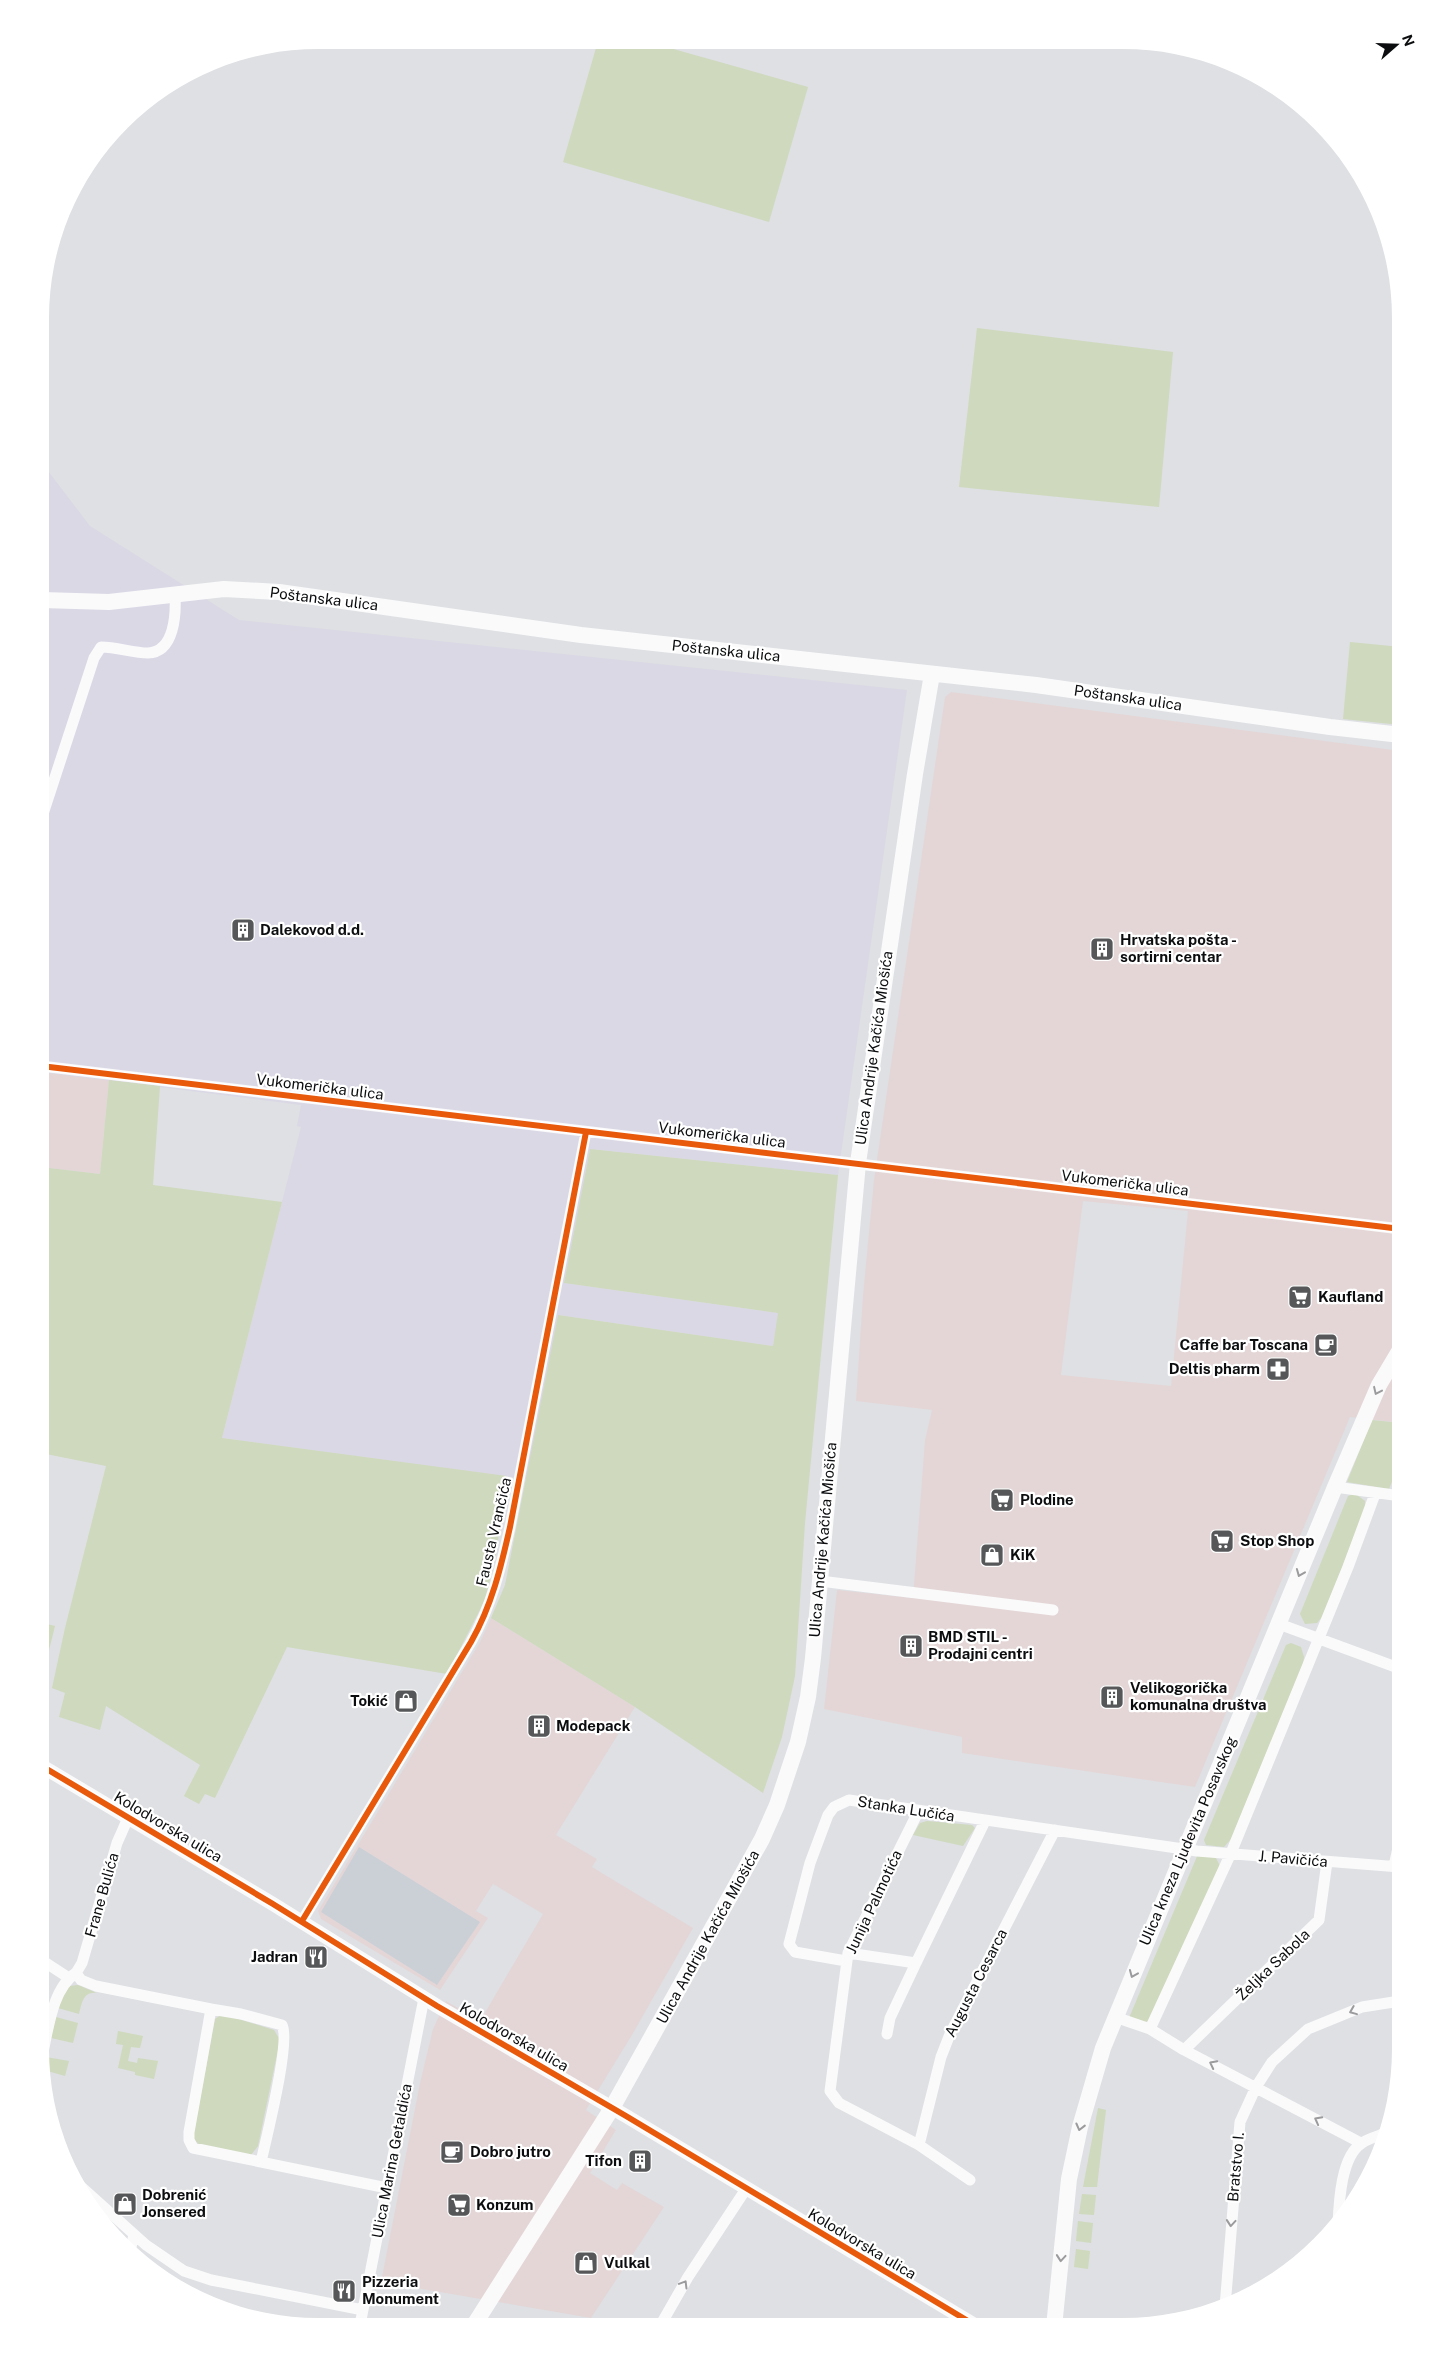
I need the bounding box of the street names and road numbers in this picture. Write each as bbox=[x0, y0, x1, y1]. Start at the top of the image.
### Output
street label: Poštanska ulica bbox=[269, 583, 379, 614]
street label: Poštanska ulica bbox=[671, 636, 781, 665]
street label: Poštanska ulica bbox=[1073, 682, 1183, 714]
street label: Ulica Andrije Kačića Miošića bbox=[851, 950, 896, 1146]
street label: Vukomerička ulica bbox=[255, 1070, 385, 1103]
street label: Vukomerička ulica bbox=[657, 1118, 787, 1151]
street label: Vukomerička ulica bbox=[1060, 1166, 1190, 1199]
street label: Ulica Andrije Kačića Miošića bbox=[805, 1442, 840, 1638]
street label: Fausta Vrančića bbox=[473, 1476, 514, 1588]
street label: Ulica kneza Ljudevita Posavskog bbox=[1136, 1734, 1239, 1948]
street label: Kolodvorska ulica bbox=[111, 1788, 225, 1865]
street label: Stanka Lučića bbox=[856, 1792, 956, 1825]
street label: Ulica Andrije Kačića Miošića bbox=[653, 1847, 762, 2027]
street label: Junija Palmotića bbox=[842, 1847, 905, 1956]
street label: J. Pavičića bbox=[1258, 1847, 1328, 1870]
street label: Frane Bulića bbox=[81, 1851, 122, 1939]
street label: Augusta Cesarca bbox=[941, 1926, 1010, 2040]
street label: Željka Sabola bbox=[1233, 1926, 1313, 2004]
street label: Kolodvorska ulica bbox=[457, 1999, 572, 2075]
street label: Ulica Marina Getaldića bbox=[368, 2082, 415, 2240]
street label: Bratstvo I. bbox=[1224, 2131, 1247, 2202]
street label: Kolodvorska ulica bbox=[805, 2205, 919, 2282]

